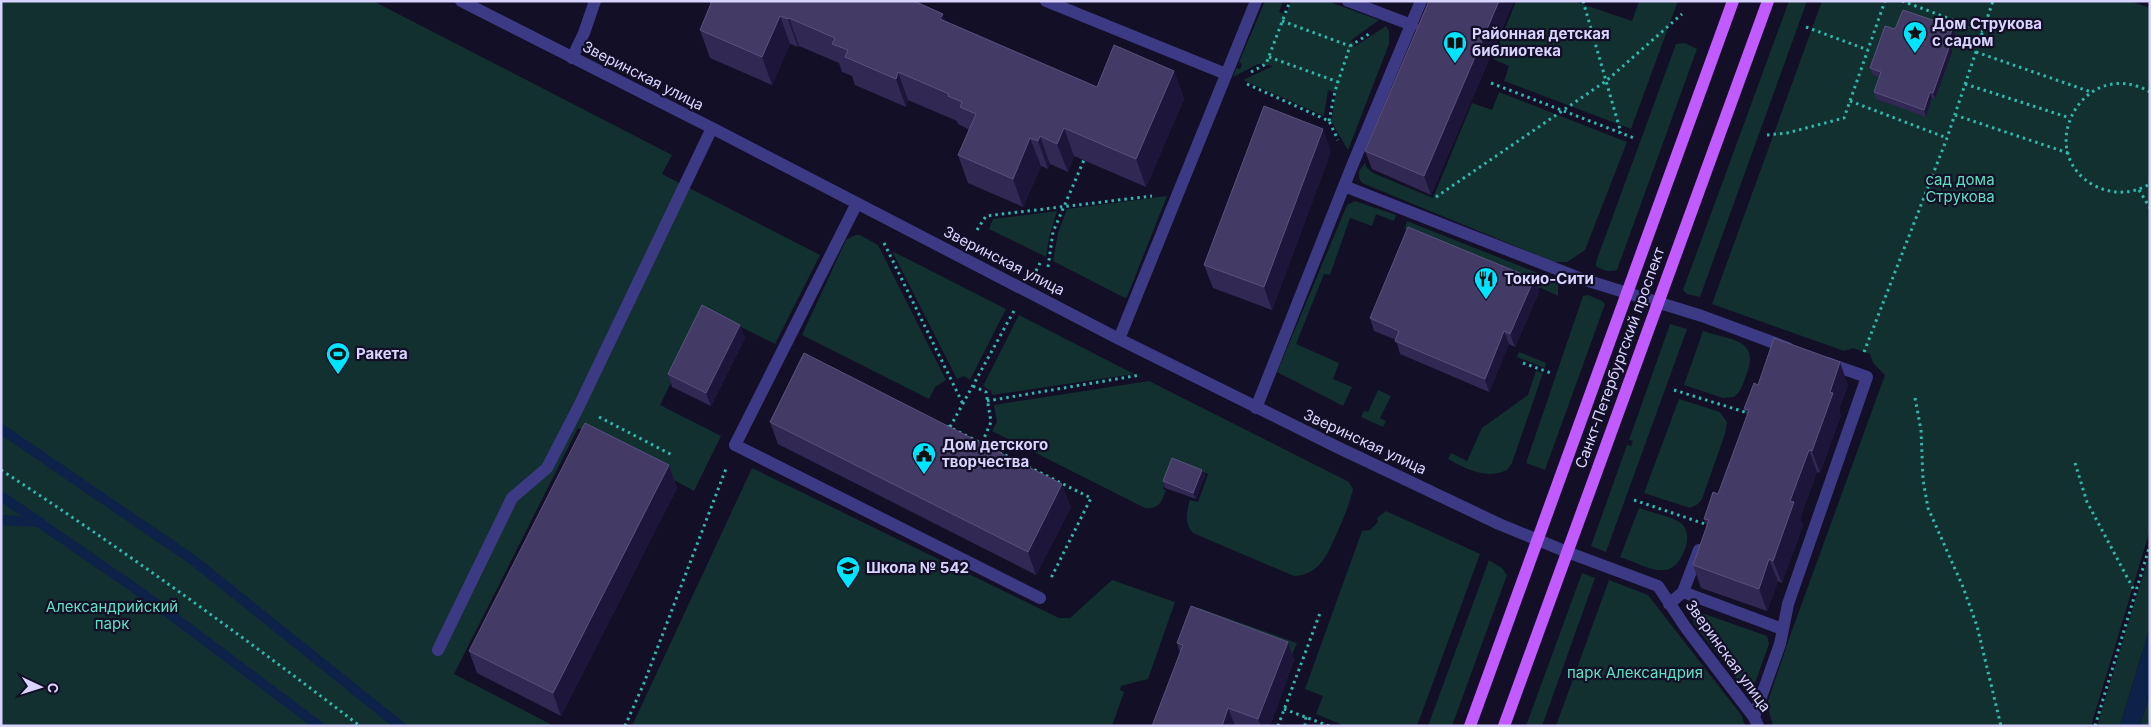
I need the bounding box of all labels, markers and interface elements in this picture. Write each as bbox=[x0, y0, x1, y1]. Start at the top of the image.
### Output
place label: Дом Струкова с садом bbox=[1932, 14, 2042, 50]
place icon: Дом Струкова с садом bbox=[1902, 20, 1928, 54]
place label: Районная детская библиотека bbox=[1472, 24, 1610, 60]
library icon: Районная детская библиотека bbox=[1442, 30, 1468, 64]
street label: Зверинская улица bbox=[579, 37, 707, 114]
park label: сад дома Струкова bbox=[1925, 170, 1995, 206]
street label: Зверинская улица bbox=[940, 222, 1068, 299]
street label: Санкт-Петербургский проспект bbox=[1571, 245, 1668, 471]
restaurant icon: Токио-Сити bbox=[1473, 266, 1499, 300]
place label: Токио-Сити bbox=[1504, 269, 1594, 288]
sports icon: Ракета bbox=[325, 341, 351, 375]
place label: Ракета bbox=[356, 344, 408, 363]
street label: Зверинская улица bbox=[1301, 405, 1430, 478]
place label: Дом детского творчества bbox=[942, 435, 1048, 471]
public building icon: Дом детского творчества bbox=[911, 441, 937, 475]
school or university icon: Школа № 542 bbox=[835, 555, 861, 589]
place label: Школа № 542 bbox=[866, 558, 969, 577]
street label: Зверинская улица bbox=[1681, 596, 1775, 715]
park label: Александрийский парк bbox=[46, 597, 178, 633]
north arrow bbox=[15, 662, 65, 712]
park label: парк Александрия bbox=[1567, 663, 1703, 682]
text: С bbox=[45, 682, 62, 694]

